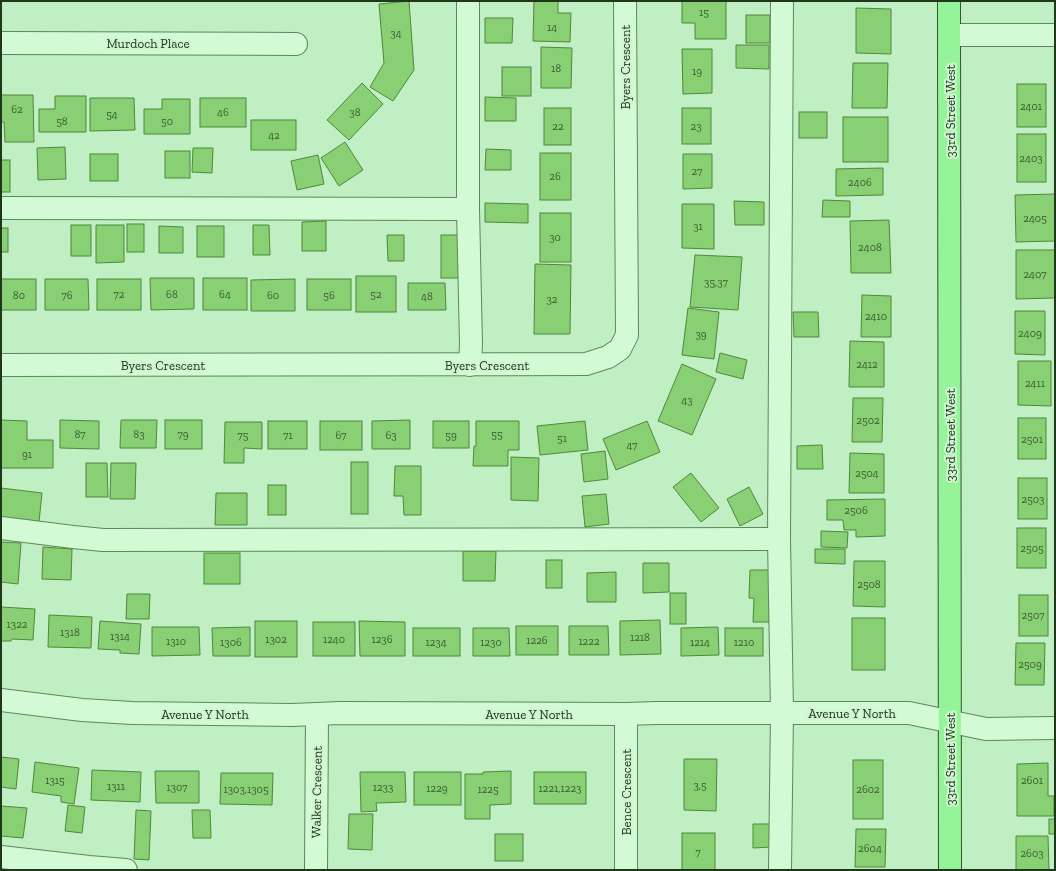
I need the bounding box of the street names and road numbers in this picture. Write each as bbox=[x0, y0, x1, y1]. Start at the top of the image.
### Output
street label: Byers Crescent bbox=[618, 25, 633, 109]
street label: Murdoch Place bbox=[106, 36, 190, 51]
street label: 33rd Street West bbox=[943, 64, 958, 158]
street label: Byers Crescent bbox=[121, 358, 205, 373]
street label: Byers Crescent bbox=[445, 358, 529, 373]
street label: 33rd Street West bbox=[943, 388, 958, 482]
street label: Avenue Y North bbox=[808, 706, 897, 721]
street label: Avenue Y North bbox=[161, 707, 250, 722]
street label: Avenue Y North bbox=[485, 707, 574, 722]
street label: 33rd Street West bbox=[943, 712, 958, 806]
street label: Walker Crescent bbox=[308, 746, 325, 838]
street label: Bence Crescent bbox=[619, 749, 634, 835]

